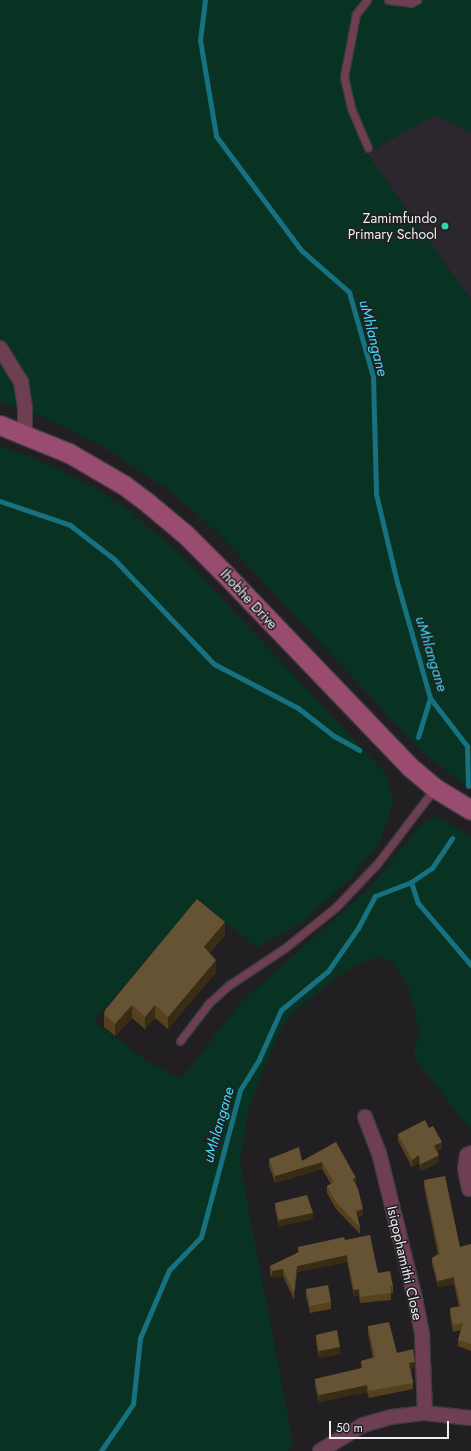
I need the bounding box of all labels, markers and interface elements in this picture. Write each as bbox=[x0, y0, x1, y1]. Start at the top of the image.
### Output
place label: Zamimfundo Primary School bbox=[348, 210, 437, 242]
marker: Zamimfundo Primary School bbox=[440, 221, 450, 231]
water label: uMhlangane bbox=[355, 298, 391, 378]
street label: Ihobhe Drive bbox=[217, 565, 281, 633]
water label: uMhlangane bbox=[411, 614, 451, 694]
water label: uMhlangane bbox=[200, 1085, 238, 1165]
street label: Isiqophamithi Close bbox=[384, 1204, 426, 1322]
scale bar bbox=[331, 1413, 451, 1439]
text: 50 m bbox=[336, 1419, 363, 1437]

